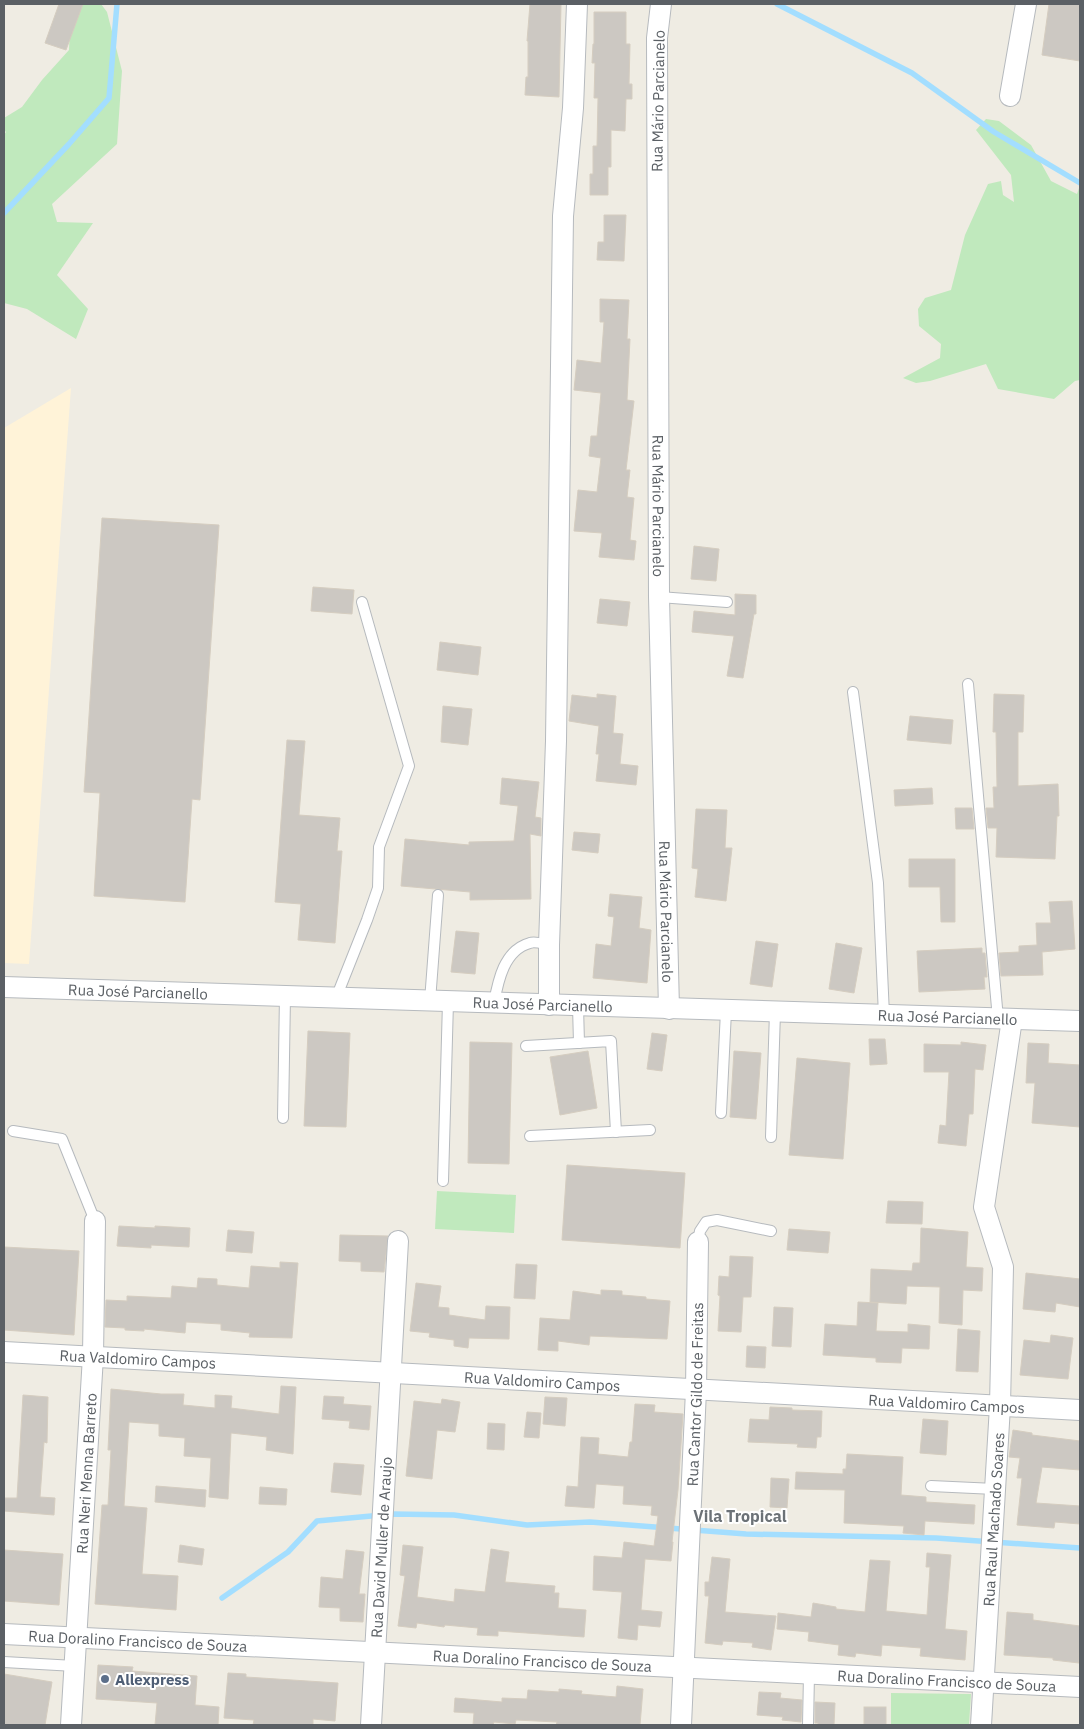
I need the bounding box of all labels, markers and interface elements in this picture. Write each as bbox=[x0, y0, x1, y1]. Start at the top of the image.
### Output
street label: Rua Mário Parcianelo bbox=[647, 30, 669, 172]
street label: Rua Mário Parcianelo bbox=[649, 435, 668, 577]
street label: Rua Mário Parcianelo bbox=[655, 840, 678, 983]
street label: Rua José Parcianello bbox=[68, 980, 208, 1003]
street label: Rua José Parcianello bbox=[473, 992, 613, 1016]
street label: Rua José Parcianello bbox=[877, 1005, 1018, 1029]
street label: Rua Cantor Gildo de Freitas bbox=[682, 1302, 707, 1487]
street label: Rua Valdomiro Campos bbox=[59, 1345, 217, 1372]
street label: Rua Valdomiro Campos bbox=[463, 1367, 621, 1395]
street label: Rua Valdomiro Campos bbox=[868, 1390, 1025, 1417]
street label: Rua Neri Menna Barreto bbox=[72, 1392, 100, 1554]
street label: Rua Raul Machado Soares bbox=[979, 1432, 1008, 1607]
street label: Rua David Muller de Araujo bbox=[366, 1456, 395, 1638]
district label: Vila Tropical bbox=[693, 1506, 787, 1526]
street label: Rua Doralino Francisco de Souza bbox=[28, 1626, 248, 1655]
street label: Rua Doralino Francisco de Souza bbox=[432, 1646, 652, 1675]
street label: Rua Doralino Francisco de Souza bbox=[837, 1666, 1057, 1695]
place label: Allexpress bbox=[115, 1670, 190, 1689]
marker: Allexpress bbox=[99, 1673, 111, 1685]

